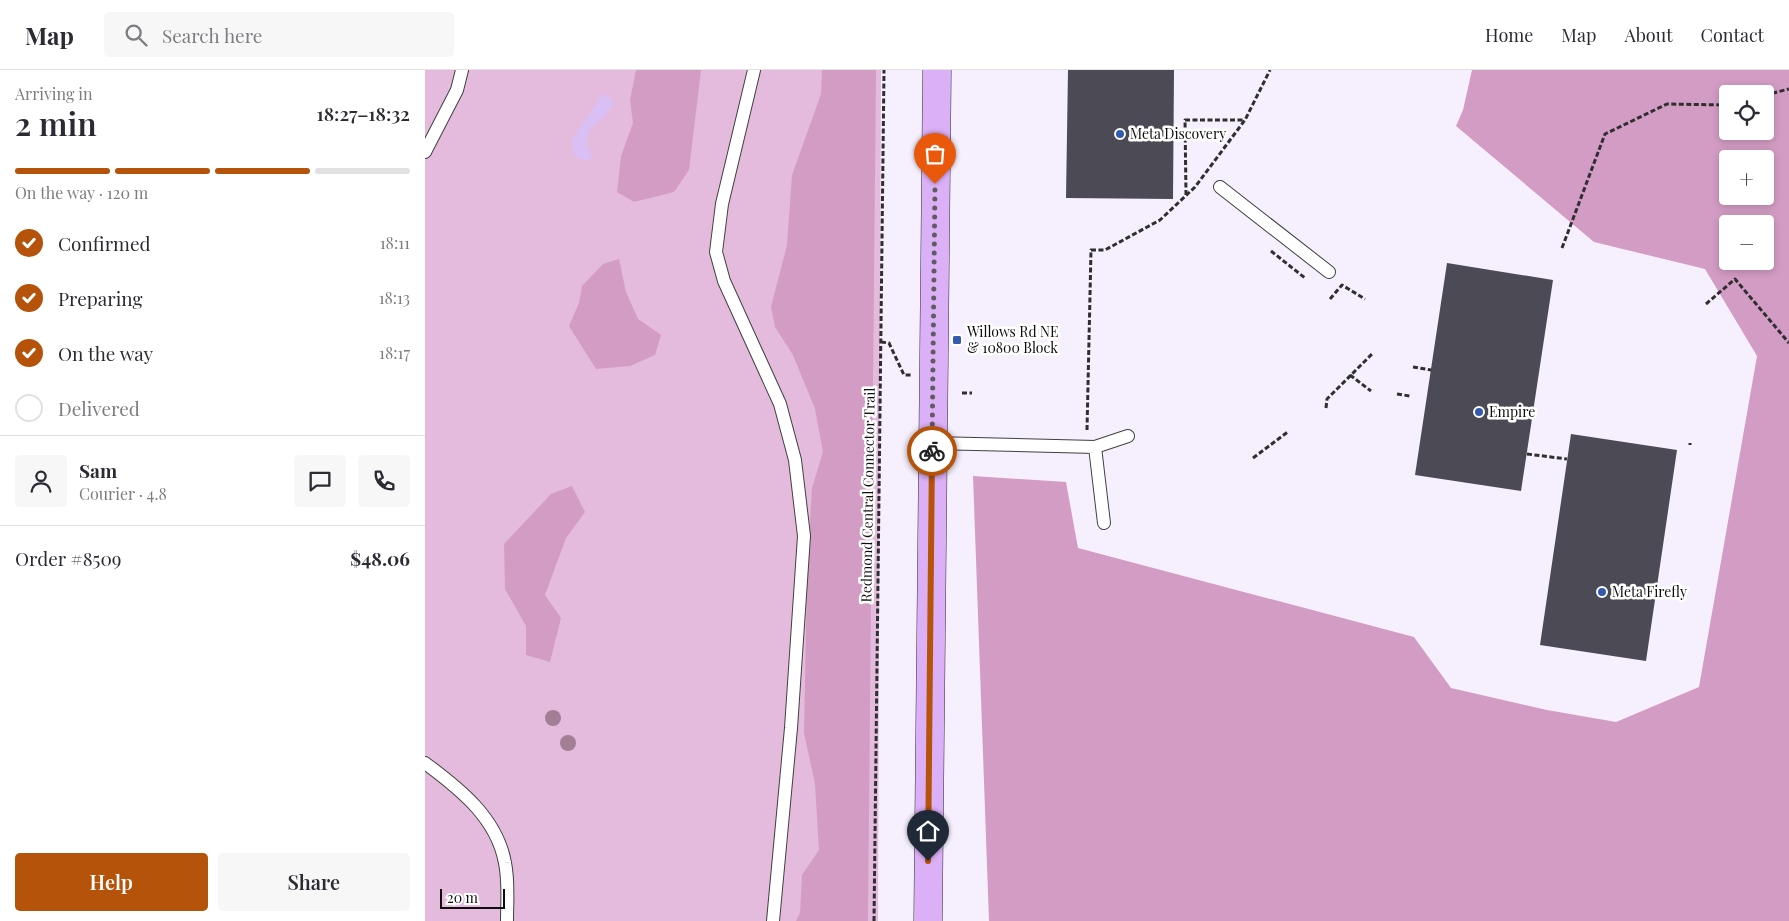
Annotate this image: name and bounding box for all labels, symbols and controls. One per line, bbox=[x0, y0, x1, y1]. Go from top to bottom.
search box bbox=[104, 12, 454, 57]
text: Map bbox=[25, 19, 74, 51]
icon: search bbox=[122, 21, 150, 49]
text: Search here bbox=[162, 22, 262, 48]
text: Home bbox=[1485, 23, 1533, 47]
text: Map bbox=[1561, 23, 1596, 47]
text: About bbox=[1624, 23, 1673, 47]
text: Contact bbox=[1701, 23, 1764, 47]
text: Arriving in bbox=[15, 83, 93, 104]
map controls bbox=[1719, 85, 1774, 270]
button: locate bbox=[1719, 85, 1774, 140]
text: 18:27–18:32 bbox=[316, 100, 410, 126]
text: 2 min bbox=[15, 101, 97, 144]
place label: Meta Discovery bbox=[1130, 124, 1226, 143]
marker: Meta Discovery bbox=[1114, 128, 1126, 140]
pin bbox=[914, 133, 956, 184]
icon: bag bbox=[921, 140, 949, 168]
button: + bbox=[1719, 150, 1774, 205]
text: On the way · 120 m bbox=[15, 182, 148, 203]
button: − bbox=[1719, 215, 1774, 270]
icon: check bbox=[15, 229, 43, 257]
text: Confirmed bbox=[58, 230, 151, 256]
text: 18:11 bbox=[380, 232, 410, 253]
icon: check bbox=[15, 284, 43, 312]
text: Preparing bbox=[58, 285, 143, 311]
text: 18:13 bbox=[379, 287, 410, 308]
place label: Willows Rd NE & 10800 Block bbox=[966, 322, 1058, 357]
marker: Willows Rd NE & 10800 Block bbox=[951, 334, 963, 346]
icon: check bbox=[15, 339, 43, 367]
text: On the way bbox=[58, 340, 153, 366]
text: 18:17 bbox=[379, 342, 410, 363]
street label: Redmond Central Connector Trail bbox=[856, 387, 879, 603]
text: Delivered bbox=[58, 395, 140, 421]
place label: Empire bbox=[1489, 402, 1535, 421]
marker: Empire bbox=[1473, 406, 1485, 418]
courier bbox=[907, 426, 957, 476]
icon: bike bbox=[918, 437, 946, 465]
button: person bbox=[15, 455, 67, 507]
button: chat bbox=[294, 455, 346, 507]
button: phone bbox=[358, 455, 410, 507]
text: Sam bbox=[79, 457, 117, 483]
text: Courier · 4.8 bbox=[79, 483, 167, 504]
text: Order #8509 bbox=[15, 545, 122, 571]
text: $48.06 bbox=[350, 545, 410, 571]
place label: Meta Firefly bbox=[1612, 582, 1687, 601]
marker: Meta Firefly bbox=[1596, 586, 1608, 598]
pin bbox=[907, 810, 949, 861]
icon: home bbox=[914, 817, 942, 845]
button: Help bbox=[15, 853, 208, 911]
button: Share bbox=[218, 853, 410, 911]
scale bar bbox=[440, 886, 505, 909]
text: 20 m bbox=[447, 888, 478, 907]

